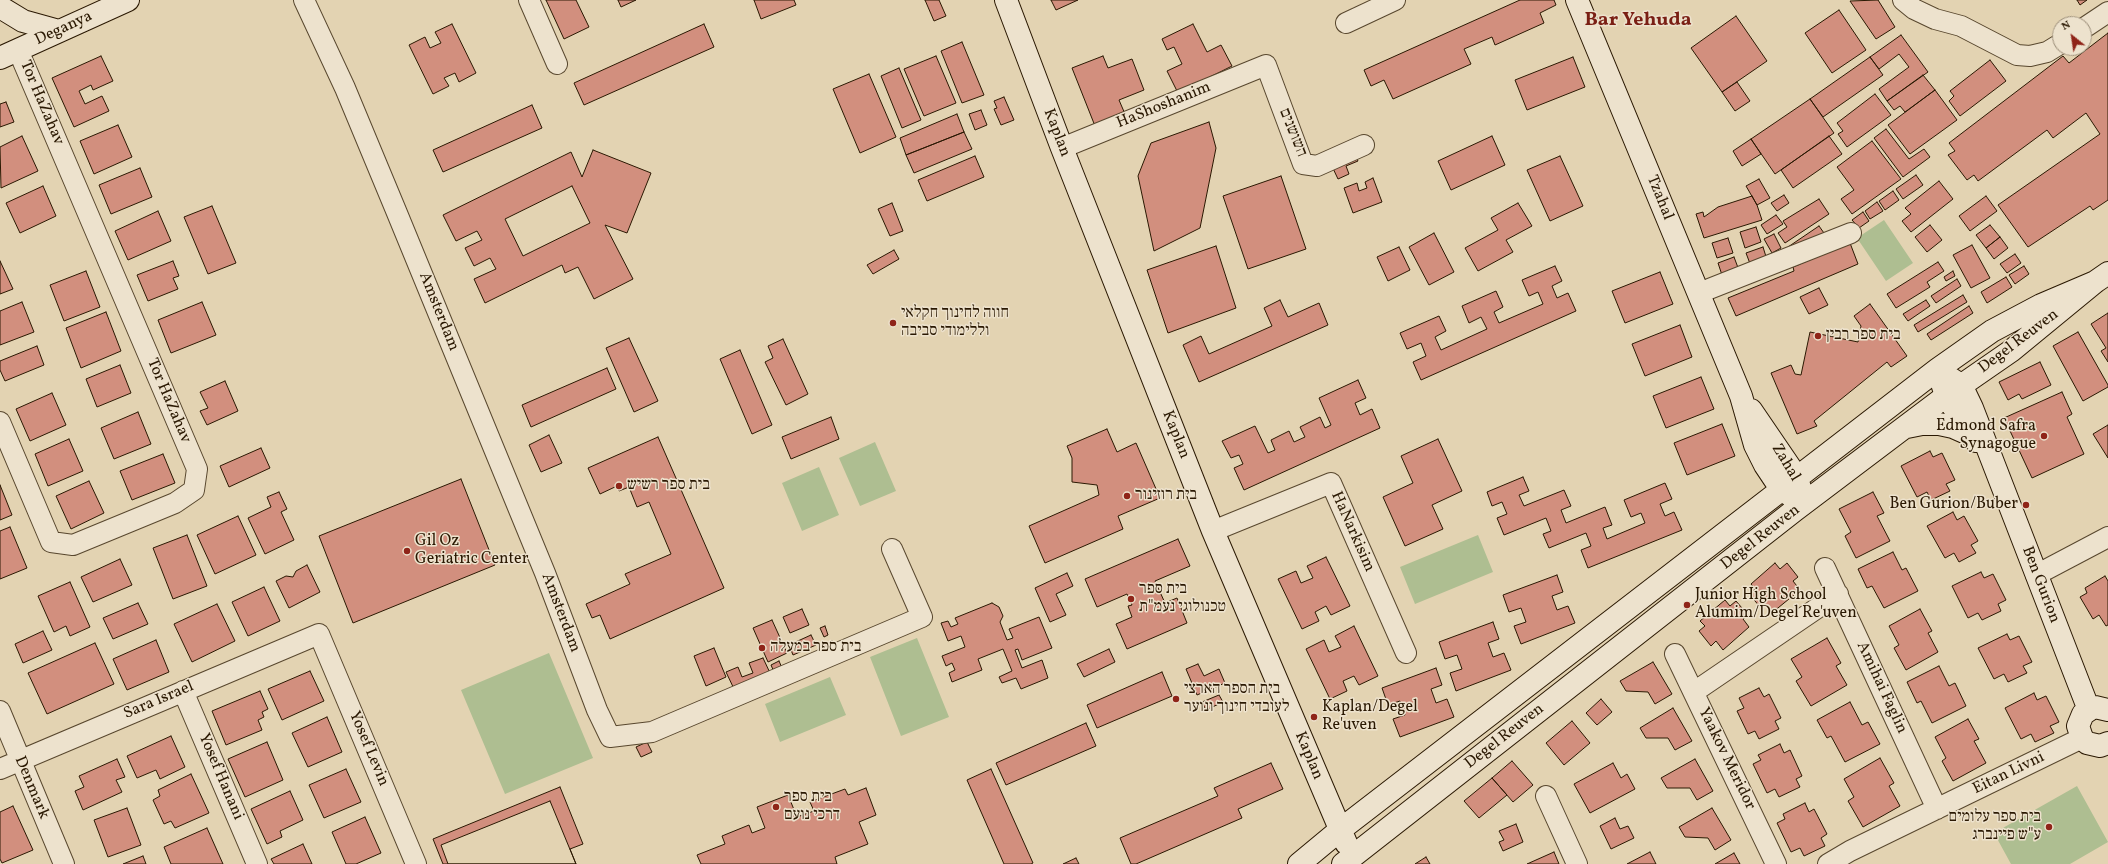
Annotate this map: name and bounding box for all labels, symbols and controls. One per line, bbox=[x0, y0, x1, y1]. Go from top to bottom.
street label: Deganya bbox=[32, 7, 96, 51]
district label: Bar Yehuda bbox=[1584, 9, 1692, 33]
north arrow bbox=[2052, 16, 2092, 56]
text: N bbox=[2059, 18, 2073, 35]
street label: Tor HaZahav bbox=[15, 58, 67, 148]
street label: HaShoshanim bbox=[1114, 78, 1214, 134]
street label: Kaplan bbox=[1038, 106, 1074, 160]
street label: השושנים bbox=[1274, 106, 1310, 160]
street label: Tzahal bbox=[1641, 173, 1677, 223]
street label: Amsterdam bbox=[414, 270, 462, 354]
place label: חווה לחינוך חקלאי וללימודי סביבה bbox=[901, 304, 1009, 342]
street label: Degel Reuven bbox=[1975, 306, 2063, 378]
marker: חווה לחינוך חקלאי וללימודי סביבה bbox=[888, 318, 898, 328]
place label: בית ספר רבין bbox=[1826, 326, 1901, 346]
marker: בית ספר רבין bbox=[1813, 331, 1823, 341]
street label: Tor HaZahav bbox=[142, 356, 194, 446]
street label: Kaplan bbox=[1157, 408, 1193, 462]
place label: Edmond Safra Synagogue bbox=[1936, 417, 2036, 455]
marker: Edmond Safra Synagogue bbox=[2039, 431, 2049, 441]
street label: Zahal bbox=[1766, 441, 1804, 485]
place label: בית ספר רשיש bbox=[627, 476, 710, 496]
marker: בית ספר רשיש bbox=[614, 481, 624, 491]
place label: בית רוזינור bbox=[1135, 486, 1197, 506]
street label: HaNarkisim bbox=[1326, 489, 1378, 575]
marker: בית רוזינור bbox=[1122, 491, 1132, 501]
place label: Ben Gurion/Buber bbox=[1890, 495, 2018, 515]
marker: Ben Gurion/Buber bbox=[2021, 500, 2031, 510]
street label: Degel Reuven bbox=[1718, 501, 1804, 575]
place label: Gil Oz Geriatric Center bbox=[415, 532, 528, 570]
street label: Ben Gurion bbox=[2017, 544, 2063, 626]
marker: Gil Oz Geriatric Center bbox=[402, 546, 412, 556]
street label: Amsterdam bbox=[536, 571, 584, 655]
place label: בית ספר טכנולוגי נעמ"ת bbox=[1139, 580, 1226, 618]
place label: Junior High School Alumim/Degel Re'uven bbox=[1695, 586, 1857, 624]
marker: בית ספר טכנולוגי נעמ"ת bbox=[1126, 594, 1136, 604]
marker: Junior High School Alumim/Degel Re'uven bbox=[1682, 600, 1692, 610]
place label: בית ספר במעלה bbox=[770, 638, 861, 658]
street label: Amihai Faglin bbox=[1851, 639, 1911, 737]
marker: בית ספר במעלה bbox=[757, 643, 767, 653]
street label: Sara Israel bbox=[121, 678, 197, 724]
place label: בית הספר הארצי לעובדי חינוך ונוער bbox=[1184, 680, 1289, 718]
marker: בית הספר הארצי לעובדי חינוך ונוער bbox=[1171, 694, 1181, 704]
place label: Kaplan/Degel Re'uven bbox=[1322, 698, 1418, 736]
street label: Degel Reuven bbox=[1462, 700, 1548, 774]
street label: Yaakov Meridor bbox=[1693, 705, 1759, 813]
street label: Yosef Levin bbox=[344, 709, 392, 789]
marker: Kaplan/Degel Re'uven bbox=[1309, 712, 1319, 722]
street label: Kaplan bbox=[1289, 729, 1327, 783]
street label: Yosef Hanani bbox=[193, 731, 247, 823]
street label: Eitan Livni bbox=[1970, 748, 2048, 800]
street label: Denmark bbox=[9, 754, 53, 822]
place label: בית ספר דרכי נועם bbox=[784, 788, 840, 826]
marker: בית ספר דרכי נועם bbox=[771, 802, 781, 812]
place label: בית ספר עלומים ע"ש פיינברג bbox=[1949, 808, 2041, 846]
marker: בית ספר עלומים ע"ש פיינברג bbox=[2044, 822, 2054, 832]

